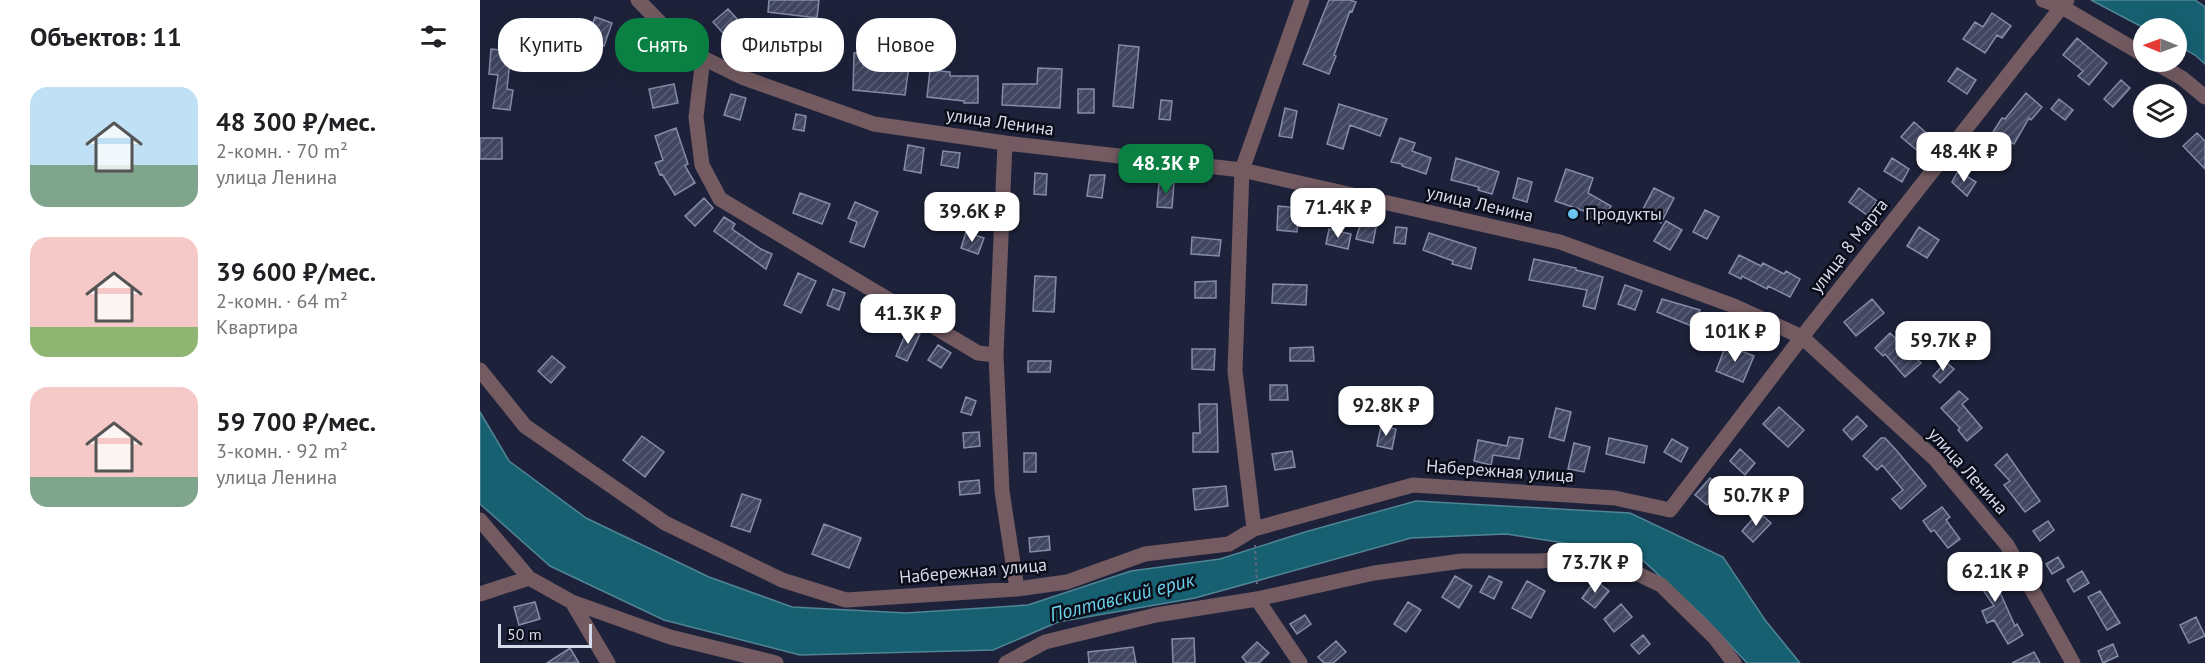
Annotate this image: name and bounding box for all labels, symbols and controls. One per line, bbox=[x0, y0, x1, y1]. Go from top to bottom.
chip: Купить bbox=[498, 18, 603, 72]
chip: Снять bbox=[615, 18, 709, 72]
chip: Фильтры bbox=[721, 18, 844, 72]
chip: Новое bbox=[856, 18, 956, 72]
north arrow bbox=[2133, 18, 2187, 72]
map controls bbox=[2133, 18, 2187, 138]
text: Объектов: 11 bbox=[30, 20, 182, 53]
icon: filters bbox=[417, 20, 450, 53]
button: layers bbox=[2133, 84, 2187, 138]
street label: улица Ленина bbox=[944, 103, 1056, 140]
text: 48 300 ₽/мес. bbox=[216, 105, 376, 138]
icon: home bbox=[78, 111, 150, 183]
pin: 48.4K ₽ bbox=[1909, 132, 2019, 183]
text: 2-комн. · 70 m² bbox=[216, 138, 348, 164]
text: 48.4K ₽ bbox=[1930, 138, 1998, 164]
pin: 48.3K ₽ bbox=[1111, 144, 1221, 195]
text: 48.3K ₽ bbox=[1132, 150, 1200, 176]
text: улица Ленина bbox=[216, 164, 337, 190]
street label: улица Ленина bbox=[1424, 180, 1536, 227]
pin: 71.4K ₽ bbox=[1283, 188, 1393, 239]
pin: 39.6K ₽ bbox=[917, 192, 1027, 243]
text: 71.4K ₽ bbox=[1304, 194, 1372, 220]
street label: улица 8 Марта bbox=[1804, 194, 1893, 298]
text: 39.6K ₽ bbox=[938, 198, 1006, 224]
place label: Продукты bbox=[1585, 202, 1662, 225]
marker: Продукты bbox=[1566, 207, 1580, 221]
text: 39 600 ₽/мес. bbox=[216, 255, 376, 288]
icon: home bbox=[78, 261, 150, 333]
text: 2-комн. · 64 m² bbox=[216, 288, 348, 314]
pin: 41.3K ₽ bbox=[853, 294, 963, 345]
text: 41.3K ₽ bbox=[874, 300, 942, 326]
pin: 101K ₽ bbox=[1686, 312, 1784, 363]
text: Квартира bbox=[216, 314, 298, 340]
text: 101K ₽ bbox=[1704, 318, 1766, 344]
pin: 59.7K ₽ bbox=[1888, 321, 1998, 372]
text: 59.7K ₽ bbox=[1909, 327, 1977, 353]
pin: 92.8K ₽ bbox=[1331, 386, 1441, 437]
text: 92.8K ₽ bbox=[1352, 392, 1420, 418]
text: 59 700 ₽/мес. bbox=[216, 405, 376, 438]
icon: home bbox=[78, 411, 150, 483]
street label: улица Ленина bbox=[1923, 422, 2013, 519]
text: 3-комн. · 92 m² bbox=[216, 438, 348, 464]
street label: Набережная улица bbox=[1425, 454, 1575, 487]
text: улица Ленина bbox=[216, 464, 337, 490]
pin: 50.7K ₽ bbox=[1701, 476, 1811, 527]
text: 50.7K ₽ bbox=[1722, 482, 1790, 508]
pin: 73.7K ₽ bbox=[1540, 543, 1650, 594]
text: 73.7K ₽ bbox=[1561, 549, 1629, 575]
pin: 62.1K ₽ bbox=[1940, 552, 2050, 603]
street label: Набережная улица bbox=[898, 553, 1048, 588]
text: 62.1K ₽ bbox=[1961, 558, 2029, 584]
water label: Полтавский ерик bbox=[1047, 566, 1198, 628]
scale bar bbox=[498, 621, 592, 648]
text: 50 m bbox=[507, 624, 542, 644]

